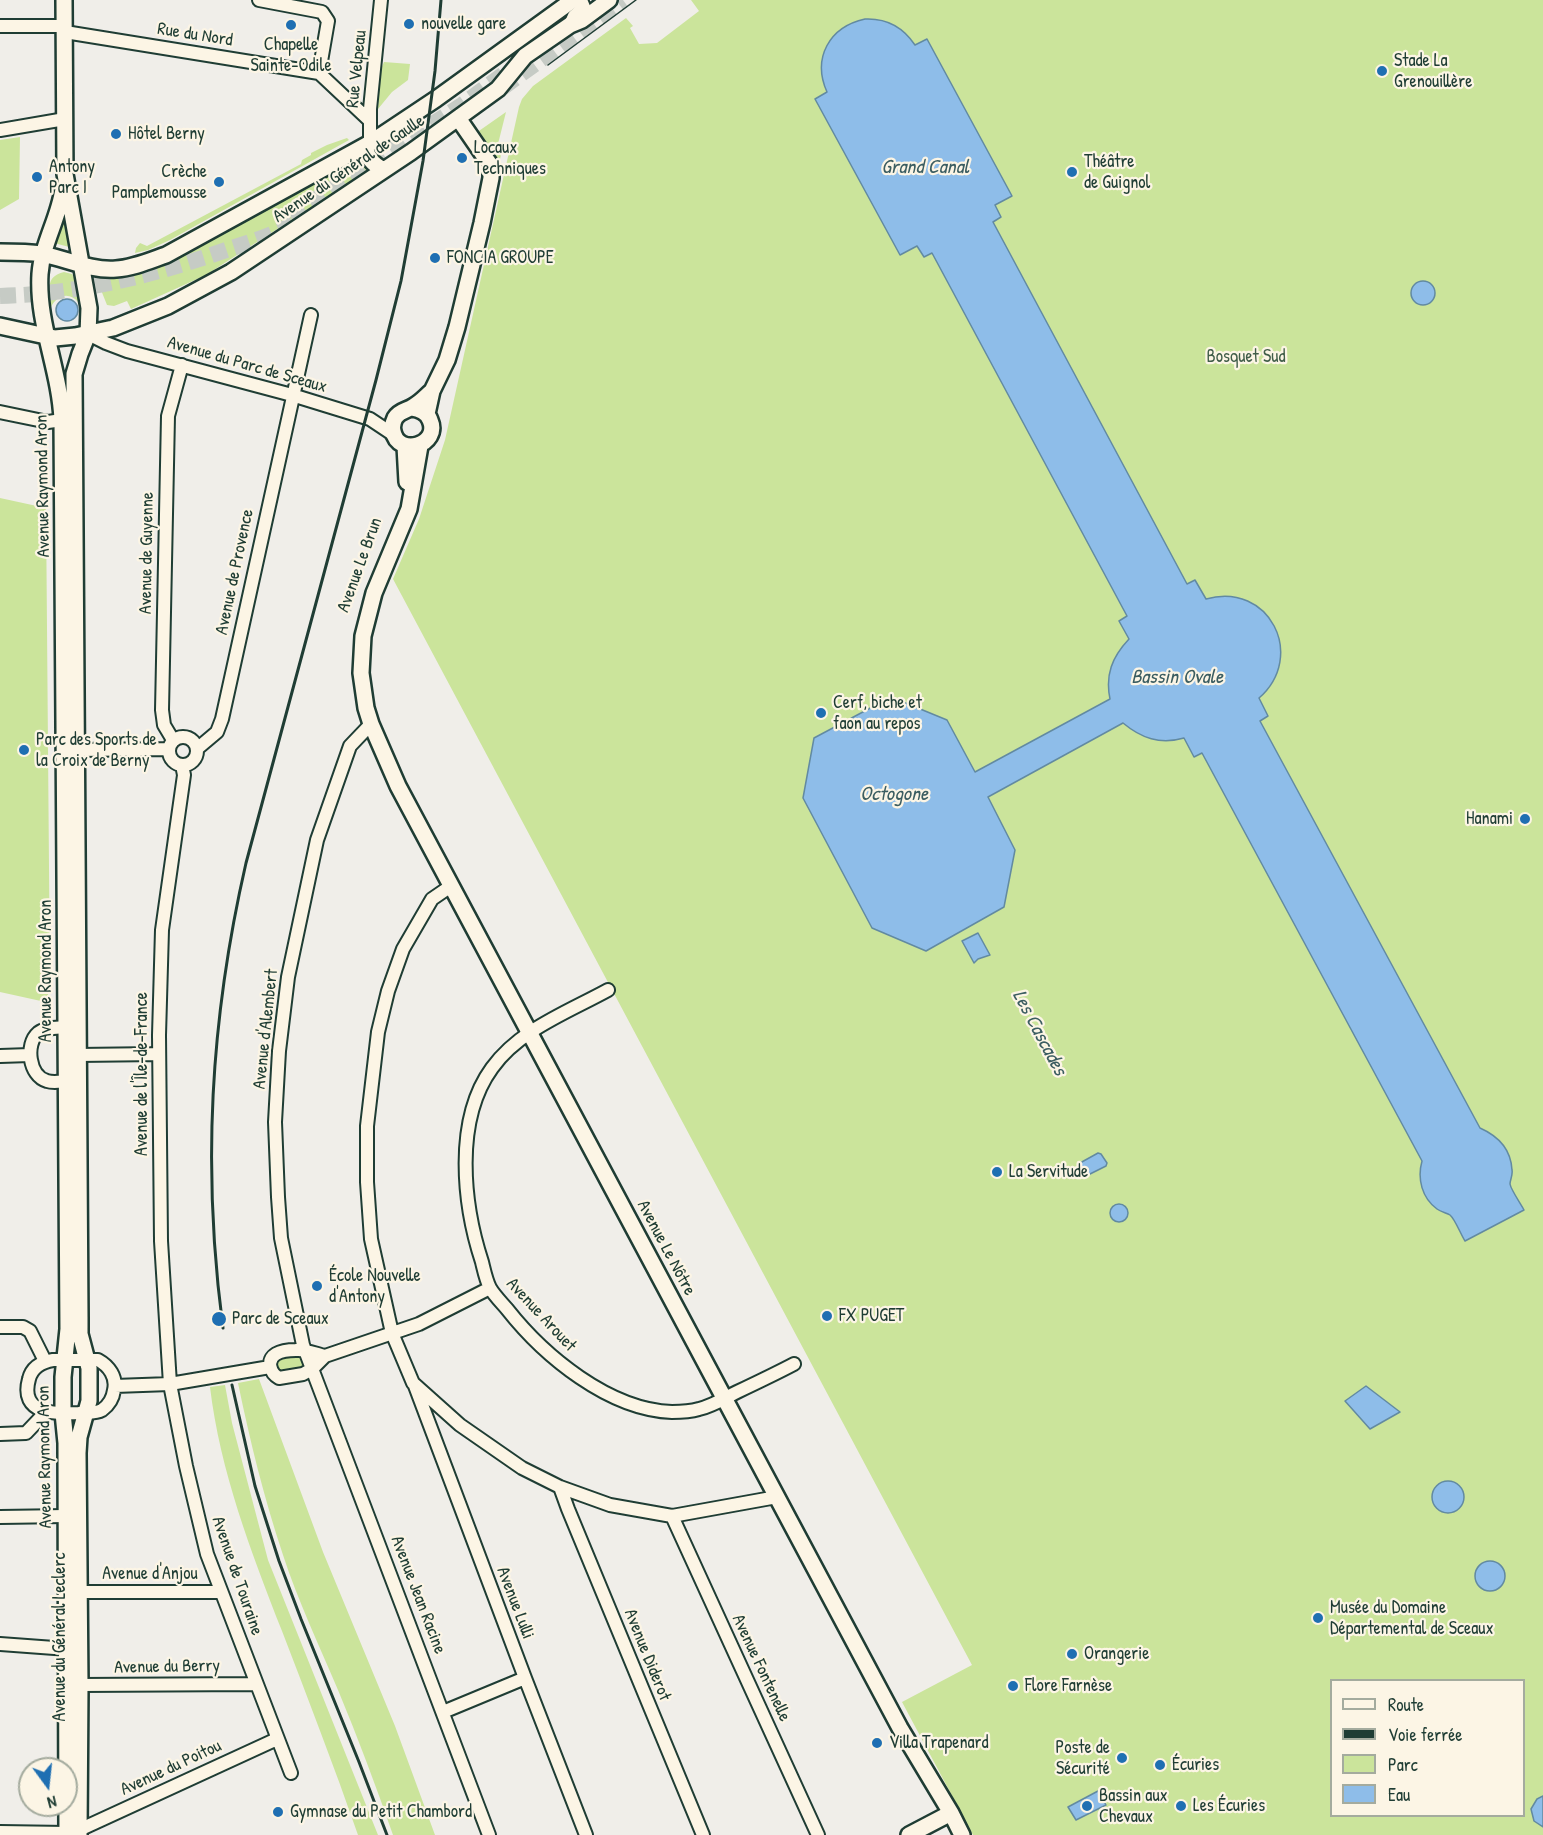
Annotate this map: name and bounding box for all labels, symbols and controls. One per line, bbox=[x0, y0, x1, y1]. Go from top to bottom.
place label: nouvelle gare bbox=[421, 13, 506, 35]
marker: nouvelle gare bbox=[402, 17, 416, 31]
street label: Rue du Nord bbox=[156, 18, 234, 52]
marker: Chapelle Sainte-Odile bbox=[284, 18, 298, 32]
street label: Rue Velpeau bbox=[342, 29, 372, 109]
place label: Chapelle Sainte-Odile bbox=[250, 34, 332, 76]
place label: Stade La Grenouillère bbox=[1394, 50, 1472, 92]
marker: Stade La Grenouillère bbox=[1375, 64, 1389, 78]
street label: Avenue du Général de Gaulle bbox=[269, 110, 429, 228]
place label: Hôtel Berny bbox=[128, 123, 205, 145]
marker: Hôtel Berny bbox=[109, 127, 123, 141]
place label: Locaux Techniques bbox=[474, 137, 546, 180]
marker: Locaux Techniques bbox=[455, 151, 469, 165]
place label: Théâtre de Guignol bbox=[1084, 151, 1150, 194]
place label: Antony Parc I bbox=[49, 156, 95, 198]
water label: Grand Canal bbox=[881, 156, 969, 180]
place label: Crèche Pamplemousse bbox=[112, 161, 207, 204]
marker: Théâtre de Guignol bbox=[1065, 165, 1079, 179]
marker: Antony Parc I bbox=[30, 170, 44, 184]
marker: Crèche Pamplemousse bbox=[212, 175, 226, 189]
place label: FONCIA GROUPE bbox=[447, 247, 554, 269]
marker: FONCIA GROUPE bbox=[428, 251, 442, 265]
street label: Avenue du Parc de Sceaux bbox=[165, 332, 329, 398]
park label: Bosquet Sud bbox=[1207, 346, 1285, 368]
street label: Avenue Raymond Aron bbox=[31, 415, 55, 557]
street label: Avenue de Guyenne bbox=[135, 492, 159, 614]
street label: Avenue de Provence bbox=[211, 507, 259, 637]
street label: Avenue Le Brun bbox=[333, 515, 387, 615]
water label: Bassin Ovale bbox=[1131, 666, 1223, 690]
place label: Cerf, biche et faon au repos bbox=[833, 692, 922, 734]
marker: Cerf, biche et faon au repos bbox=[814, 706, 828, 720]
place label: Parc des Sports de la Croix de Berny bbox=[36, 729, 157, 771]
marker: Parc des Sports de la Croix de Berny bbox=[17, 743, 31, 757]
water label: Octogone bbox=[860, 783, 928, 807]
place label: Hanami bbox=[1466, 808, 1513, 830]
marker: Hanami bbox=[1518, 812, 1532, 826]
street label: Avenue Raymond Aron bbox=[35, 900, 57, 1042]
street label: Avenue d'Alembert bbox=[249, 968, 283, 1090]
water label: Les Cascades bbox=[1007, 986, 1071, 1080]
street label: Avenue de l'Île-de-France bbox=[131, 992, 153, 1156]
place label: La Servitude bbox=[1009, 1161, 1088, 1183]
marker: La Servitude bbox=[990, 1165, 1004, 1179]
street label: Avenue Le Nôtre bbox=[632, 1197, 700, 1299]
place label: École Nouvelle d'Antony bbox=[329, 1265, 421, 1308]
street label: Avenue Arouet bbox=[501, 1274, 581, 1356]
marker: École Nouvelle d'Antony bbox=[310, 1279, 324, 1293]
place label: FX PUGET bbox=[839, 1305, 904, 1327]
place label: Parc de Sceaux bbox=[232, 1308, 329, 1330]
marker: FX PUGET bbox=[820, 1309, 834, 1323]
marker: Parc de Sceaux bbox=[210, 1310, 228, 1328]
street label: Avenue Raymond Aron bbox=[33, 1386, 57, 1528]
street label: Avenue de Touraine bbox=[207, 1514, 267, 1638]
street label: Avenue Jean Racine bbox=[386, 1533, 450, 1657]
street label: Avenue du Général Leclerc bbox=[49, 1553, 71, 1721]
street label: Avenue d'Anjou bbox=[102, 1563, 198, 1585]
street label: Avenue Lulli bbox=[491, 1564, 539, 1642]
place label: Musée du Domaine Départemental de Sceaux bbox=[1330, 1597, 1494, 1640]
street label: Avenue Diderot bbox=[619, 1606, 675, 1704]
street label: Avenue Fontenelle bbox=[727, 1611, 795, 1725]
marker: Musée du Domaine Départemental de Sceaux bbox=[1311, 1611, 1325, 1625]
place label: Orangerie bbox=[1084, 1643, 1149, 1665]
marker: Orangerie bbox=[1065, 1647, 1079, 1661]
street label: Avenue du Berry bbox=[114, 1655, 220, 1679]
place label: Flore Farnèse bbox=[1025, 1675, 1112, 1697]
marker: Flore Farnèse bbox=[1006, 1679, 1020, 1693]
legend bbox=[1330, 1679, 1525, 1817]
text: Route bbox=[1388, 1692, 1424, 1717]
text: Voie ferrée bbox=[1388, 1722, 1463, 1747]
place label: Villa Trapenard bbox=[889, 1732, 989, 1754]
street label: Avenue du Poitou bbox=[117, 1735, 225, 1801]
marker: Villa Trapenard bbox=[870, 1736, 884, 1750]
place label: Poste de Sécurité bbox=[1055, 1737, 1110, 1780]
marker: Poste de Sécurité bbox=[1115, 1751, 1129, 1765]
text: Parc bbox=[1388, 1752, 1418, 1777]
place label: Écuries bbox=[1172, 1754, 1219, 1776]
north arrow bbox=[18, 1757, 78, 1817]
marker: Écuries bbox=[1153, 1758, 1167, 1772]
text: Eau bbox=[1388, 1782, 1410, 1807]
place label: Bassin aux Chevaux bbox=[1099, 1785, 1168, 1828]
text: N bbox=[45, 1791, 59, 1814]
place label: Les Écuries bbox=[1193, 1795, 1265, 1817]
marker: Bassin aux Chevaux bbox=[1080, 1799, 1094, 1813]
marker: Les Écuries bbox=[1174, 1799, 1188, 1813]
place label: Gymnase du Petit Chambord bbox=[290, 1801, 472, 1823]
marker: Gymnase du Petit Chambord bbox=[271, 1805, 285, 1819]

